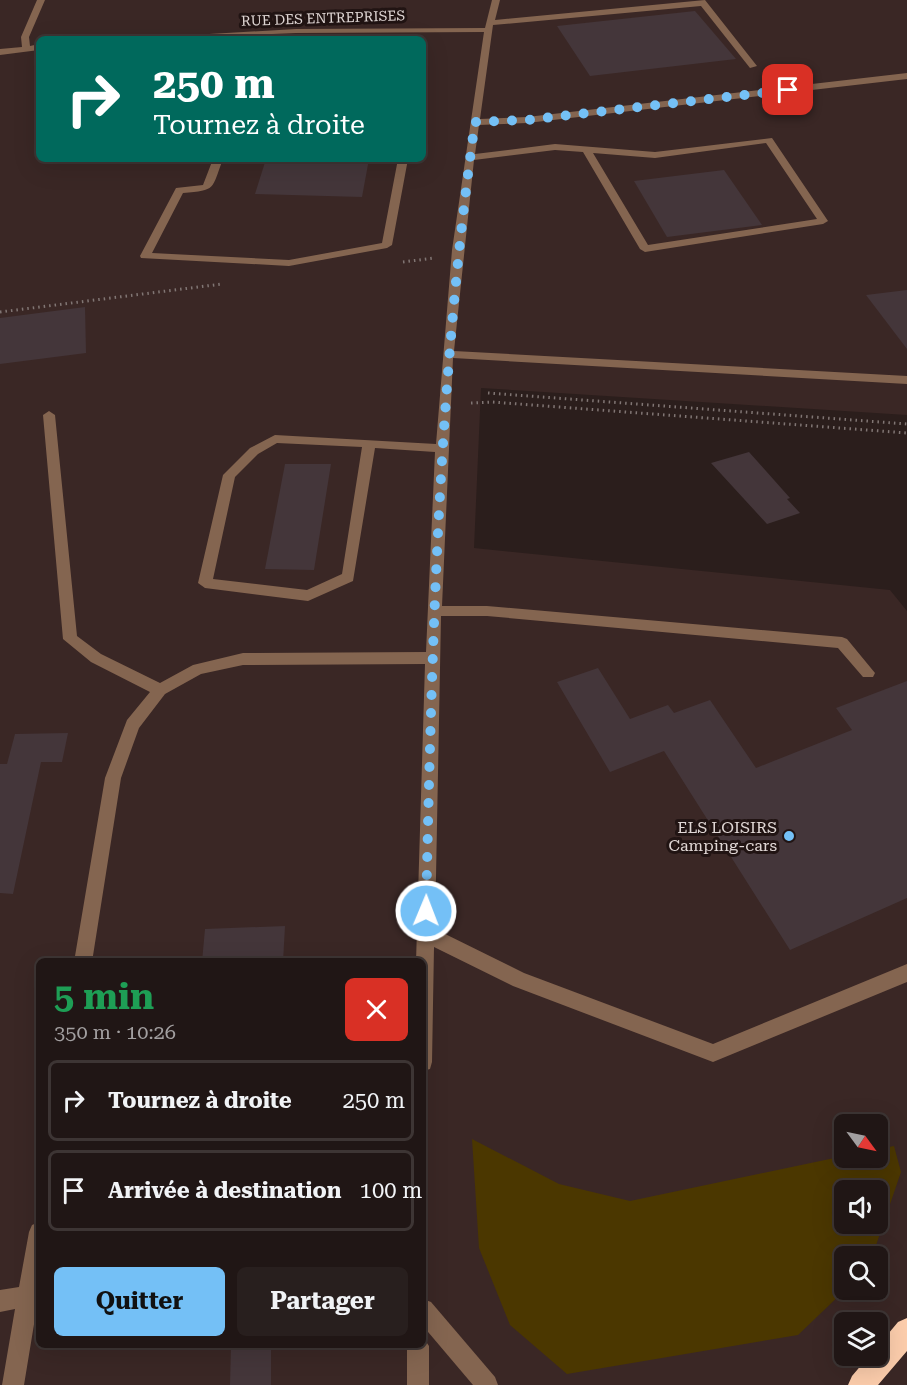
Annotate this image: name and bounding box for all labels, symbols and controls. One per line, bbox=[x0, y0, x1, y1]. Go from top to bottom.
street label: RUE DES ENTREPRISES bbox=[241, 7, 406, 29]
text: 250 m bbox=[153, 59, 275, 108]
icon: right bbox=[54, 60, 132, 138]
pin bbox=[762, 64, 813, 115]
icon: arrive bbox=[771, 73, 804, 106]
text: Tournez à droite bbox=[153, 109, 365, 141]
place label: ELS LOISIRS Camping-cars bbox=[668, 818, 777, 855]
marker: ELS LOISIRS Camping-cars bbox=[782, 829, 796, 843]
position arrow bbox=[394, 879, 458, 943]
text: 5 min bbox=[54, 976, 154, 1018]
button: close bbox=[345, 978, 408, 1041]
text: 350 m · 10:26 bbox=[54, 1020, 176, 1044]
icon: right bbox=[57, 1084, 90, 1117]
text: Tournez à droite bbox=[108, 1088, 292, 1113]
text: 250 m bbox=[342, 1088, 405, 1113]
north arrow bbox=[834, 1114, 888, 1168]
map controls bbox=[834, 1114, 888, 1366]
icon: arrive bbox=[57, 1174, 90, 1207]
text: Arrivée à destination bbox=[108, 1178, 342, 1203]
text: 100 m bbox=[360, 1178, 422, 1203]
button: sound bbox=[834, 1180, 888, 1234]
button: search bbox=[834, 1246, 888, 1300]
button: Quitter bbox=[54, 1267, 225, 1336]
button: Partager bbox=[237, 1267, 408, 1336]
button: layers bbox=[834, 1312, 888, 1366]

